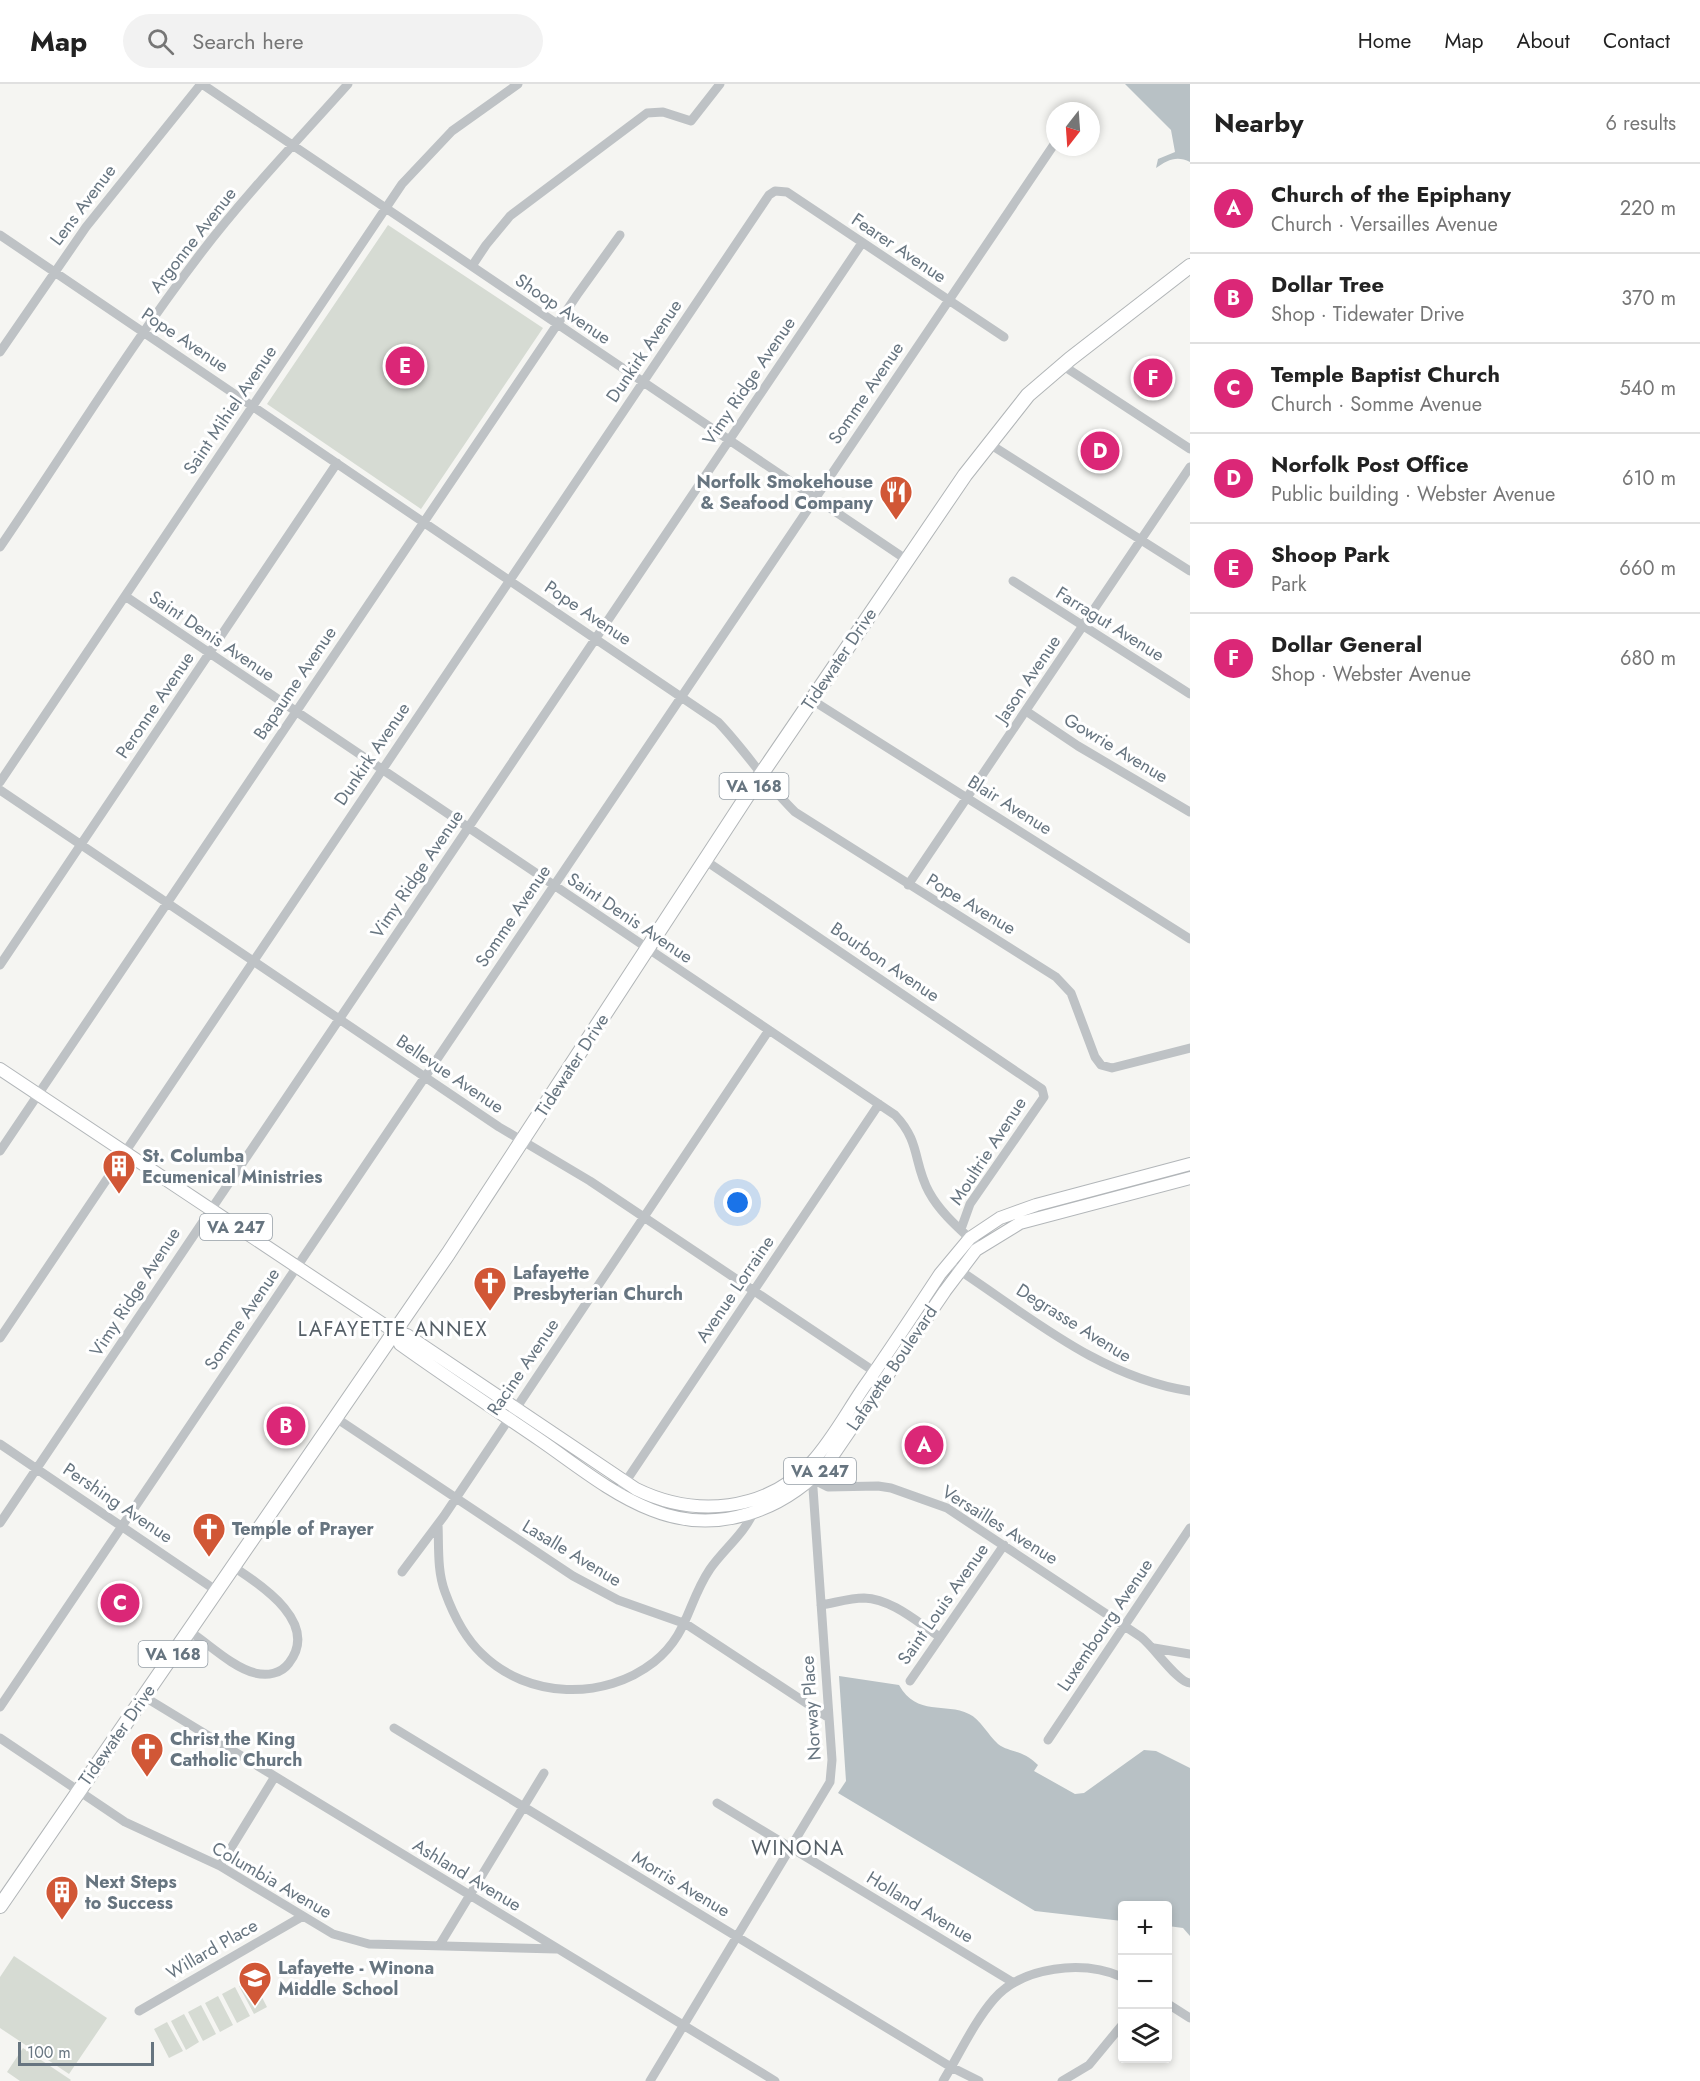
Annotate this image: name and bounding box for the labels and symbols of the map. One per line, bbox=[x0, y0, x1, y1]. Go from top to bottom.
north arrow bbox=[1046, 102, 1100, 156]
street label: Lens Avenue bbox=[44, 159, 122, 251]
street label: Argonne Avenue bbox=[144, 182, 242, 298]
street label: Fearer Avenue bbox=[846, 207, 952, 289]
street label: Shoop Avenue bbox=[510, 267, 616, 351]
street label: Dunkirk Avenue bbox=[600, 294, 688, 408]
street label: Pope Avenue bbox=[136, 301, 234, 379]
street label: Vimy Ridge Avenue bbox=[696, 312, 802, 450]
street label: Somme Avenue bbox=[822, 337, 910, 449]
street label: Saint Mihiel Avenue bbox=[177, 340, 283, 480]
pin: E bbox=[386, 344, 424, 388]
pin: F bbox=[1134, 356, 1172, 400]
pin: D bbox=[1080, 428, 1120, 473]
place label: Norfolk Smokehouse & Seafood Company bbox=[696, 469, 874, 516]
restaurant icon: Norfolk Smokehouse & Seafood Company bbox=[878, 474, 914, 521]
street label: Pope Avenue bbox=[539, 574, 637, 652]
street label: Farragut Avenue bbox=[1051, 580, 1169, 668]
street label: Saint Denis Avenue bbox=[144, 584, 280, 688]
street label: Tidewater Drive bbox=[795, 603, 883, 715]
street label: Bapaume Avenue bbox=[247, 621, 343, 745]
street label: Jason Avenue bbox=[988, 630, 1067, 730]
street label: Peronne Avenue bbox=[110, 646, 200, 764]
street label: Dunkirk Avenue bbox=[328, 697, 416, 811]
street label: Gowrie Avenue bbox=[1059, 707, 1173, 789]
street label: Blair Avenue bbox=[963, 769, 1057, 841]
road number: VA 168 bbox=[720, 773, 789, 799]
street label: Vimy Ridge Avenue bbox=[364, 805, 470, 943]
street label: Somme Avenue bbox=[469, 860, 557, 972]
street label: Saint Denis Avenue bbox=[562, 866, 698, 970]
street label: Pope Avenue bbox=[921, 867, 1021, 941]
street label: Bourbon Avenue bbox=[825, 916, 945, 1008]
street label: Tidewater Drive bbox=[529, 1008, 615, 1122]
street label: Bellevue Avenue bbox=[391, 1028, 509, 1120]
street label: Moultrie Avenue bbox=[943, 1092, 1033, 1210]
place label: St. Columba Ecumenical Ministries bbox=[142, 1143, 323, 1190]
building icon: St. Columba Ecumenical Ministries bbox=[101, 1148, 137, 1195]
your location bbox=[723, 1188, 752, 1217]
road number: VA 247 bbox=[200, 1214, 272, 1240]
street label: Vimy Ridge Avenue bbox=[83, 1222, 187, 1362]
street label: Avenue Lorraine bbox=[690, 1230, 780, 1348]
place label: Lafayette Presbyterian Church bbox=[513, 1260, 683, 1307]
street label: Somme Avenue bbox=[198, 1263, 286, 1375]
church icon: Lafayette Presbyterian Church bbox=[472, 1265, 508, 1312]
street label: Degrasse Avenue bbox=[1011, 1277, 1137, 1369]
street label: Lafayette Boulevard bbox=[840, 1300, 944, 1436]
street label: Racine Avenue bbox=[481, 1313, 565, 1421]
district label: LAFAYETTE ANNEX bbox=[298, 1315, 488, 1344]
pin: B bbox=[266, 1404, 306, 1448]
pin: A bbox=[904, 1422, 944, 1468]
street label: Pershing Avenue bbox=[58, 1457, 178, 1549]
road number: VA 247 bbox=[784, 1458, 856, 1484]
street label: Versailles Avenue bbox=[937, 1479, 1063, 1571]
church icon: Temple of Prayer bbox=[191, 1511, 227, 1558]
street label: Lasalle Avenue bbox=[517, 1513, 627, 1593]
place label: Temple of Prayer bbox=[232, 1516, 375, 1542]
street label: Saint Louis Avenue bbox=[891, 1538, 995, 1670]
street label: Luxembourg Avenue bbox=[1051, 1553, 1159, 1697]
pin: C bbox=[100, 1580, 140, 1625]
road number: VA 168 bbox=[138, 1641, 207, 1667]
street label: Norway Place bbox=[794, 1655, 828, 1761]
street label: Tidewater Drive bbox=[72, 1679, 162, 1791]
place label: Christ the King Catholic Church bbox=[170, 1726, 303, 1773]
church icon: Christ the King Catholic Church bbox=[129, 1731, 165, 1778]
street label: Ashland Avenue bbox=[408, 1832, 526, 1918]
district label: WINONA bbox=[751, 1834, 845, 1863]
street label: Columbia Avenue bbox=[207, 1835, 337, 1925]
street label: Morris Avenue bbox=[627, 1844, 735, 1924]
street label: Holland Avenue bbox=[862, 1865, 978, 1949]
place label: Next Steps to Success bbox=[85, 1869, 177, 1916]
building icon: Next Steps to Success bbox=[44, 1874, 80, 1921]
street label: Willard Place bbox=[161, 1912, 263, 1986]
place label: Lafayette - Winona Middle School bbox=[278, 1955, 434, 2002]
school or university icon: Lafayette - Winona Middle School bbox=[237, 1960, 273, 2007]
scale bar bbox=[18, 2039, 154, 2066]

